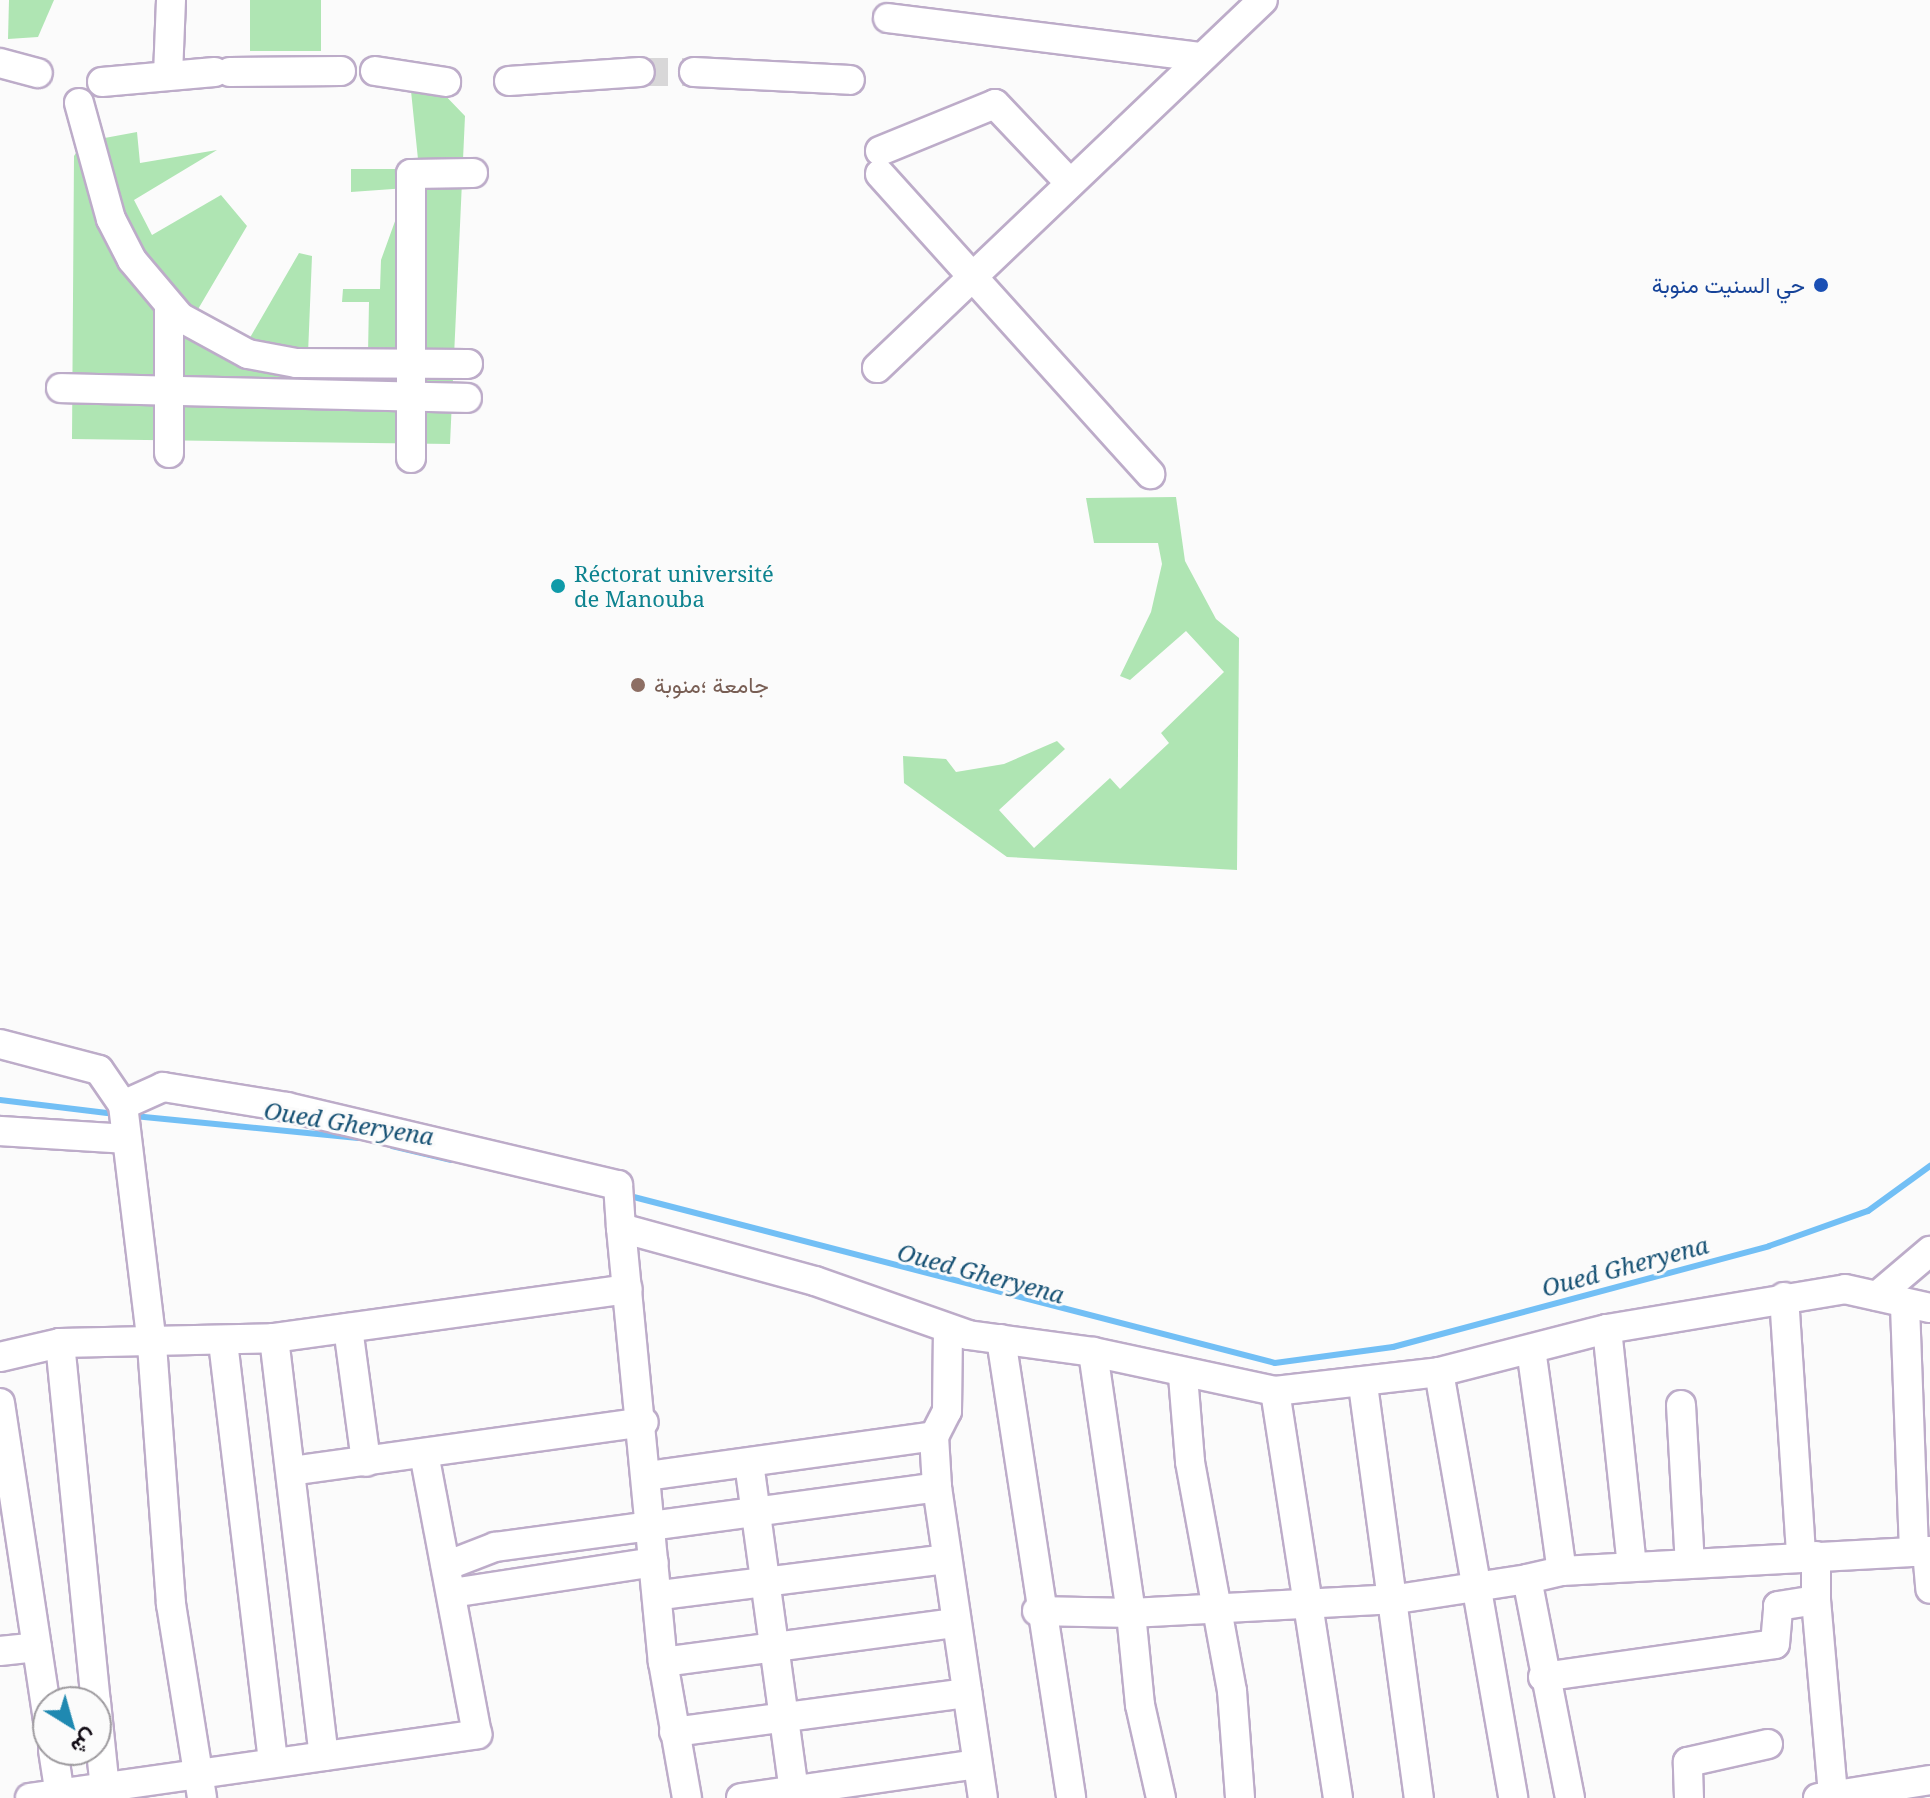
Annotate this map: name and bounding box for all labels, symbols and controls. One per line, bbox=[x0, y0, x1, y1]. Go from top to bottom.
place label: حي السنيت منوبة bbox=[1652, 272, 1805, 298]
marker: حي السنيت منوبة bbox=[1812, 276, 1830, 294]
place label: Réctorat université de Manouba bbox=[574, 560, 774, 612]
marker: Réctorat université de Manouba bbox=[549, 577, 567, 595]
place label: جامعة ؛منوبة bbox=[654, 672, 769, 698]
marker: جامعة ؛منوبة bbox=[629, 676, 647, 694]
water label: Oued Gheryena bbox=[262, 1095, 436, 1151]
water label: Oued Gheryena bbox=[1538, 1230, 1712, 1302]
water label: Oued Gheryena bbox=[894, 1237, 1068, 1309]
north arrow bbox=[32, 1686, 112, 1766]
text: ش bbox=[66, 1724, 105, 1764]

